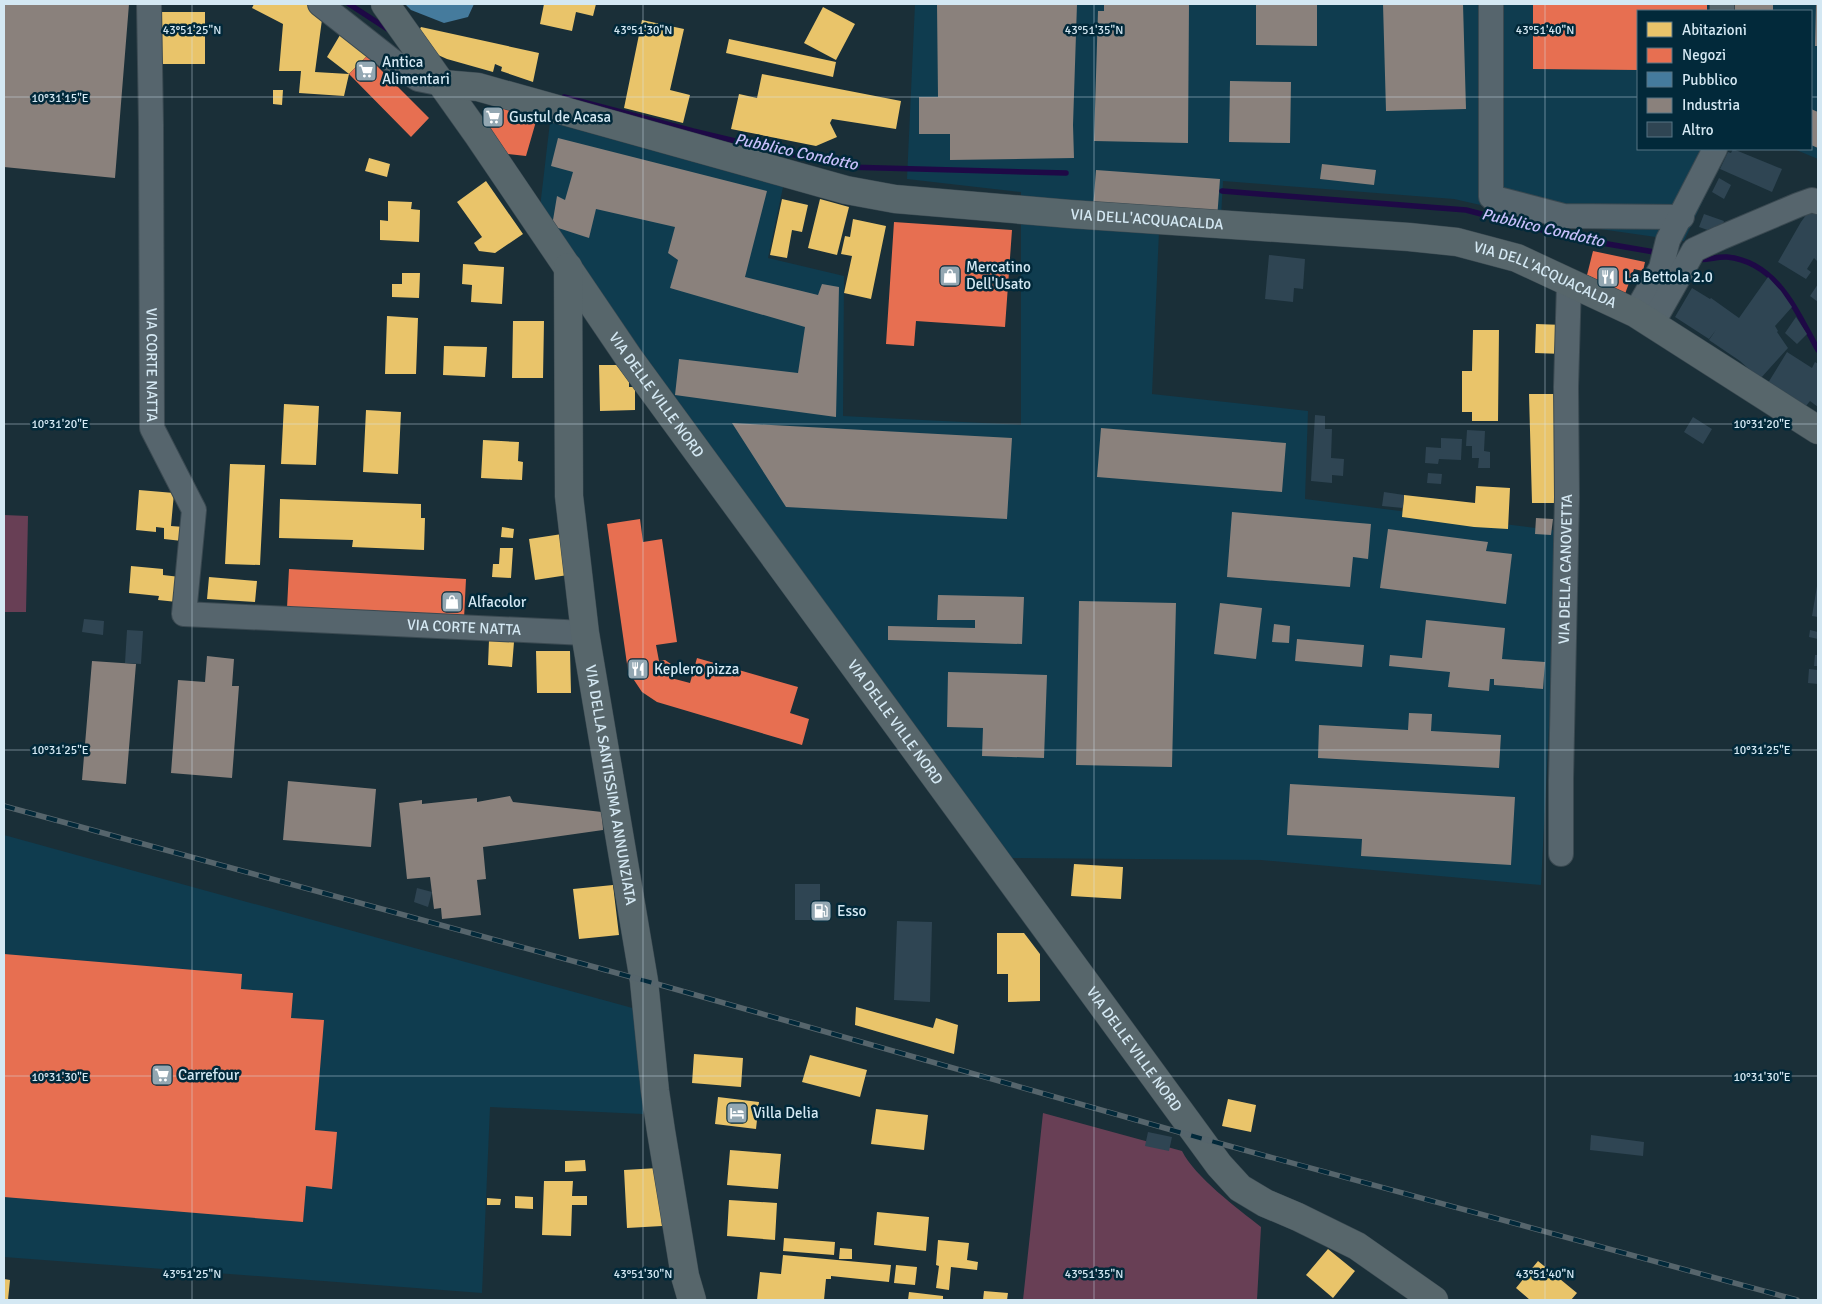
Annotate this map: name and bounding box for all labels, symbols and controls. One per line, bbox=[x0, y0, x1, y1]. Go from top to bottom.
legend bbox=[1637, 10, 1812, 150]
text: Abitazioni bbox=[1682, 21, 1747, 39]
text: 43°51'25"N bbox=[163, 23, 221, 38]
text: 43°51'30"N bbox=[614, 23, 672, 38]
text: 43°51'35"N bbox=[1065, 23, 1123, 38]
text: 43°51'40"N bbox=[1516, 23, 1574, 38]
text: Negozi bbox=[1682, 46, 1726, 64]
place label: Antica Alimentari bbox=[382, 53, 450, 88]
supermarket icon: Antica Alimentari bbox=[354, 59, 378, 83]
text: Pubblico bbox=[1682, 71, 1738, 89]
text: 10°31'15"E bbox=[31, 91, 89, 106]
text: Industria bbox=[1682, 96, 1740, 114]
supermarket icon: Gustul de Acasa bbox=[481, 105, 505, 129]
place label: Gustul de Acasa bbox=[509, 108, 611, 126]
text: Altro bbox=[1682, 121, 1714, 139]
water label: Pubblico Condotto bbox=[733, 129, 860, 175]
water label: Pubblico Condotto bbox=[1480, 204, 1607, 252]
street label: VIA DELL'ACQUACALDA bbox=[1070, 205, 1224, 233]
street label: VIA DELL'ACQUACALDA bbox=[1472, 238, 1619, 312]
place label: Mercatino Dell'Usato bbox=[966, 258, 1031, 293]
shop icon: Mercatino Dell'Usato bbox=[938, 264, 962, 288]
restaurant icon: La Bettola 2.0 bbox=[1596, 265, 1620, 289]
place label: La Bettola 2.0 bbox=[1624, 268, 1713, 286]
street label: VIA CORTE NATTA bbox=[143, 308, 161, 422]
street label: VIA DELLE VILLE NORD bbox=[605, 329, 708, 461]
text: 10°31'20"E bbox=[31, 417, 89, 432]
text: 10°31'20"E bbox=[1733, 417, 1791, 432]
street label: VIA DELLA CANOVETTA bbox=[1555, 494, 1576, 644]
shop icon: Alfacolor bbox=[440, 590, 464, 614]
place label: Alfacolor bbox=[468, 593, 527, 611]
street label: VIA CORTE NATTA bbox=[407, 616, 522, 639]
street label: VIA DELLE VILLE NORD bbox=[844, 656, 947, 788]
restaurant icon: Keplero pizza bbox=[626, 657, 650, 681]
place label: Keplero pizza bbox=[654, 660, 739, 678]
street label: VIA DELLA SANTISSIMA ANNUNZIATA bbox=[582, 663, 640, 906]
text: 10°31'25"E bbox=[31, 743, 89, 758]
text: 10°31'25"E bbox=[1733, 743, 1791, 758]
fuel station icon: Esso bbox=[809, 899, 833, 923]
place label: Esso bbox=[837, 902, 867, 920]
street label: VIA DELLE VILLE NORD bbox=[1083, 983, 1186, 1115]
supermarket icon: Carrefour bbox=[150, 1063, 174, 1087]
place label: Carrefour bbox=[178, 1066, 240, 1084]
text: 10°31'30"E bbox=[31, 1070, 89, 1085]
text: 10°31'30"E bbox=[1733, 1070, 1791, 1085]
hotel icon: Villa Delia bbox=[725, 1101, 749, 1125]
place label: Villa Delia bbox=[753, 1104, 819, 1122]
text: 43°51'25"N bbox=[163, 1267, 221, 1282]
text: 43°51'30"N bbox=[614, 1267, 672, 1282]
text: 43°51'35"N bbox=[1065, 1267, 1123, 1282]
text: 43°51'40"N bbox=[1516, 1267, 1574, 1282]

